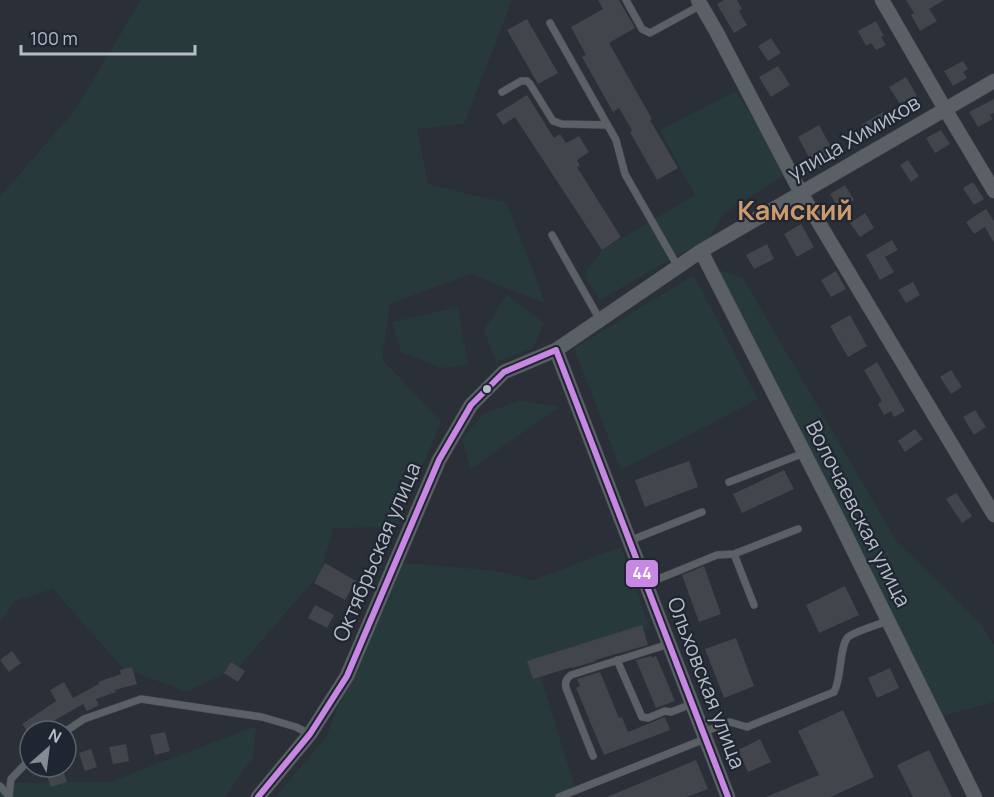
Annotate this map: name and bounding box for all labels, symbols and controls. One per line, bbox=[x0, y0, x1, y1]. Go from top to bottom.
scale bar bbox=[21, 18, 195, 56]
text: 100 m bbox=[30, 26, 78, 50]
street label: улица Химиков bbox=[782, 88, 925, 186]
district label: Камский bbox=[737, 191, 853, 228]
unlabelled marker bbox=[481, 383, 493, 395]
street label: Волочаевская улица bbox=[800, 416, 918, 611]
street label: Октябрьская улица bbox=[326, 458, 427, 646]
line badge: 44 bbox=[625, 559, 659, 588]
text: 44 bbox=[632, 562, 652, 584]
street label: Ольховская улица bbox=[661, 593, 753, 772]
north arrow bbox=[18, 719, 78, 779]
text: N bbox=[45, 723, 65, 748]

